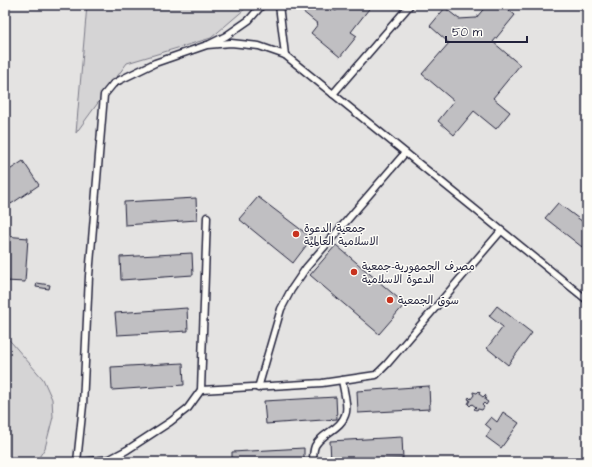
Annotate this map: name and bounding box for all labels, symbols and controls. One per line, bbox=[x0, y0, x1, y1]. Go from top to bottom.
scale bar bbox=[446, 18, 527, 44]
text: 50 m bbox=[452, 24, 483, 41]
place label: جمعية الدعوة الاسلامية العالمية bbox=[304, 221, 378, 249]
marker: جمعية الدعوة الاسلامية العالمية bbox=[291, 229, 301, 239]
place label: مصرف الجمهورية-جمعية الدعوة الاسلامية bbox=[362, 259, 475, 287]
marker: مصرف الجمهورية-جمعية الدعوة الاسلامية bbox=[349, 267, 359, 277]
place label: سوق الجمعية bbox=[398, 293, 459, 308]
marker: سوق الجمعية bbox=[385, 295, 395, 305]

